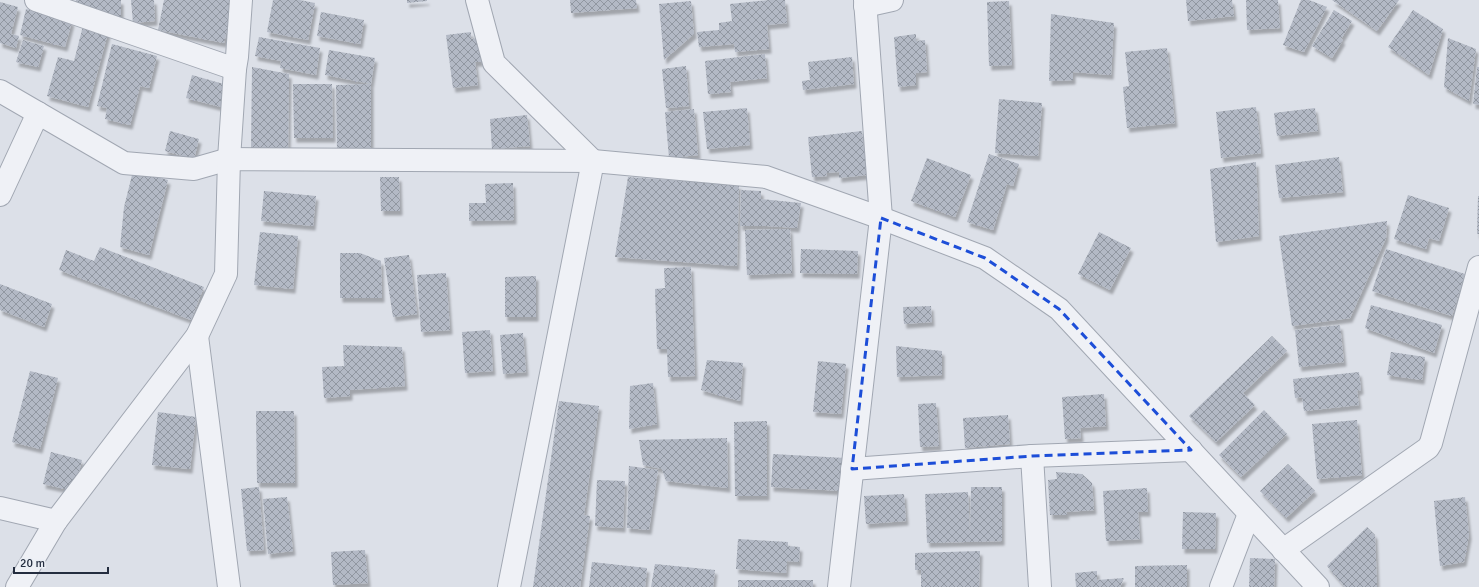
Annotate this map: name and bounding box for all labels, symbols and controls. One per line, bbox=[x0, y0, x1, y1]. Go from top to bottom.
scale bar bbox=[14, 549, 108, 575]
text: 20 m bbox=[20, 556, 45, 571]

